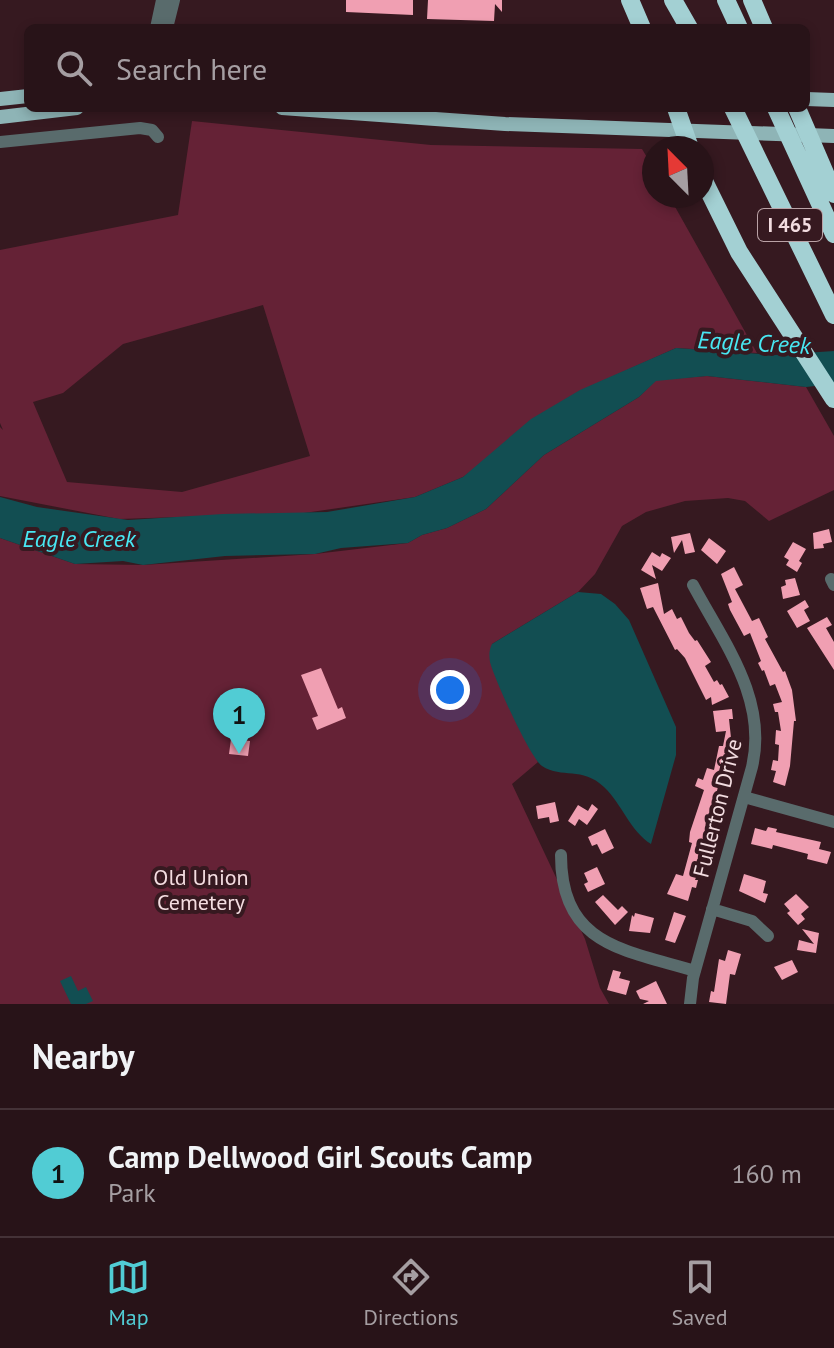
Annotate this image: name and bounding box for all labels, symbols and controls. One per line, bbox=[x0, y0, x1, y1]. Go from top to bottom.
search box bbox=[24, 24, 810, 112]
icon: search bbox=[52, 46, 96, 90]
text: Search here bbox=[116, 49, 267, 88]
north arrow bbox=[642, 136, 714, 208]
road number: I 465 bbox=[758, 209, 822, 241]
water label: Eagle Creek bbox=[697, 324, 813, 361]
water label: Eagle Creek bbox=[22, 523, 137, 554]
your location bbox=[430, 670, 470, 710]
pin: 1 bbox=[213, 688, 265, 754]
street label: Fullerton Drive bbox=[686, 736, 748, 880]
park label: Old Union Cemetery bbox=[153, 863, 249, 916]
text: Nearby bbox=[32, 1034, 134, 1078]
text: Camp Dellwood Girl Scouts Camp bbox=[108, 1137, 532, 1176]
text: 1 bbox=[51, 1157, 65, 1190]
text: 160 m bbox=[731, 1157, 802, 1190]
text: Park bbox=[108, 1176, 156, 1209]
tab: Map bbox=[106, 1255, 150, 1331]
tab: Directions bbox=[363, 1255, 459, 1331]
tab: Saved bbox=[672, 1255, 727, 1331]

